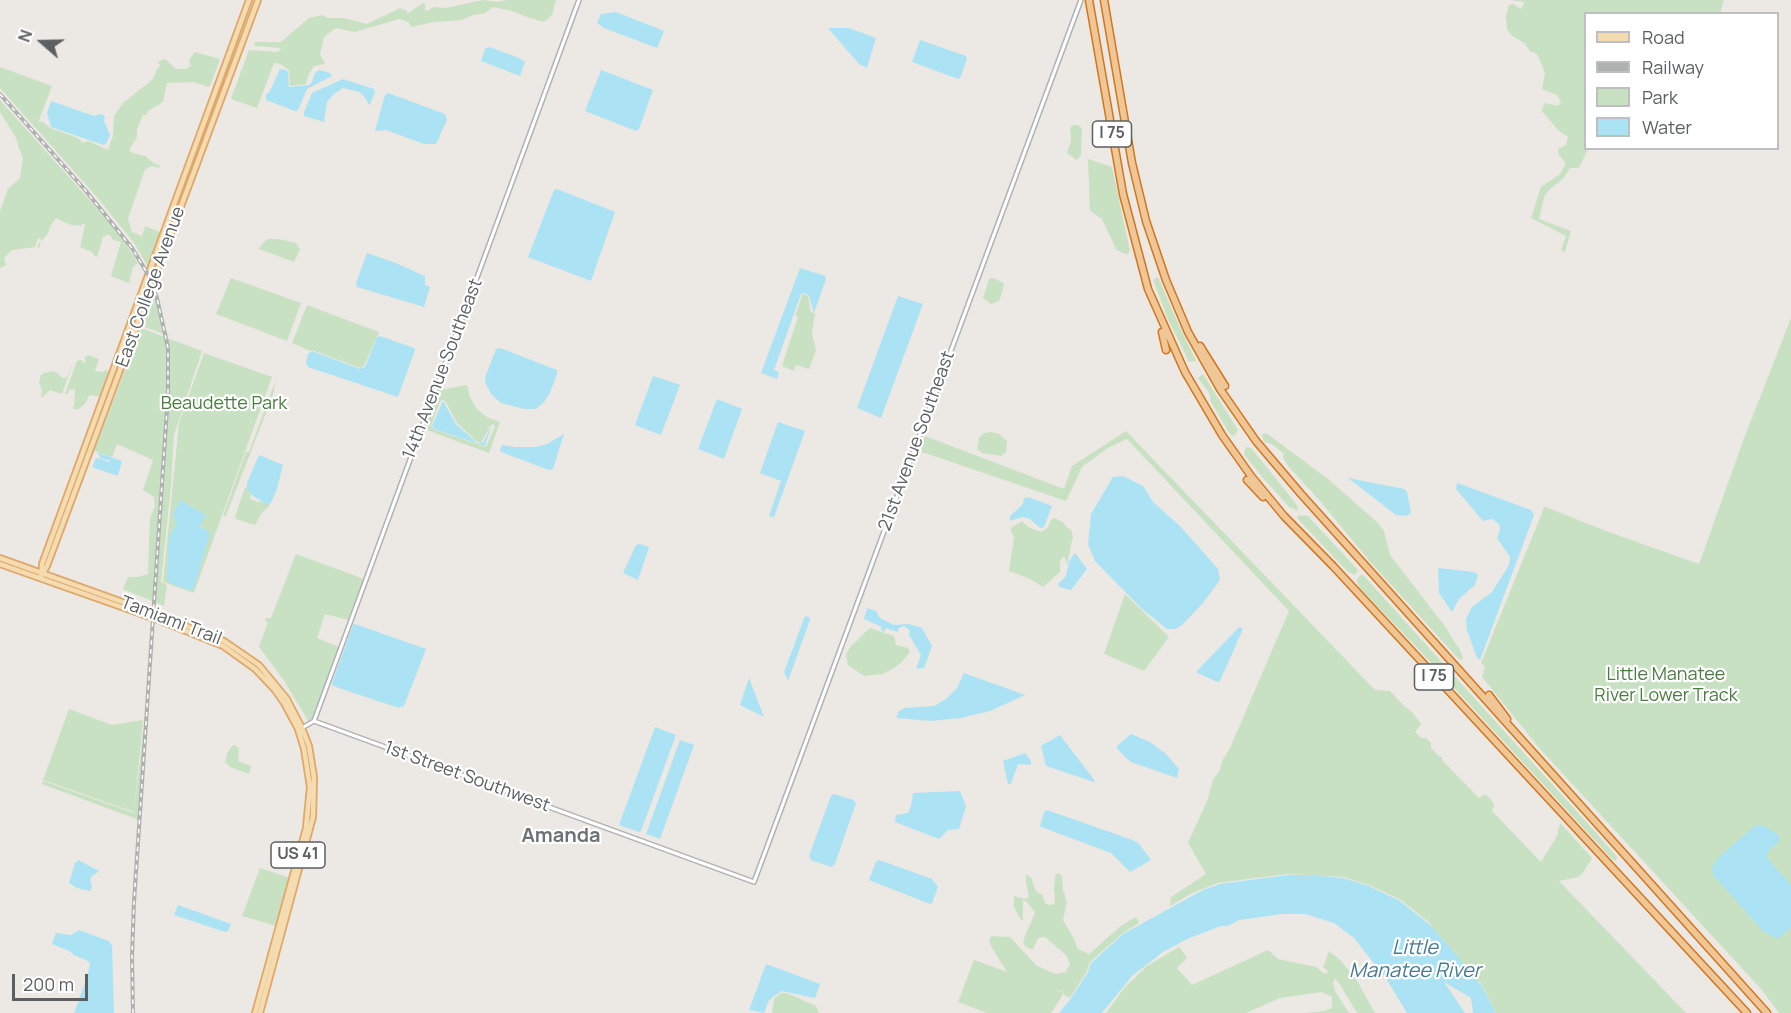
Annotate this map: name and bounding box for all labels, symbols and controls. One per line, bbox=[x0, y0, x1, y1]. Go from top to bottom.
north arrow bbox=[12, 12, 72, 72]
legend bbox=[1584, 12, 1779, 150]
text: Road bbox=[1642, 25, 1685, 49]
text: N bbox=[13, 27, 37, 45]
text: Railway bbox=[1642, 55, 1704, 79]
text: Park bbox=[1642, 85, 1678, 109]
text: Water bbox=[1642, 115, 1692, 139]
road number: I 75 bbox=[1092, 121, 1132, 147]
street label: East College Avenue bbox=[112, 204, 190, 370]
street label: 14th Avenue Southeast bbox=[399, 276, 487, 462]
street label: 21st Avenue Southeast bbox=[874, 348, 960, 534]
park label: Beaudette Park bbox=[161, 393, 287, 415]
street label: Tamiami Trail bbox=[117, 592, 225, 650]
road number: I 75 bbox=[1414, 664, 1454, 690]
park label: Little Manatee River Lower Track bbox=[1594, 664, 1738, 706]
street label: 1st Street Southwest bbox=[381, 737, 553, 817]
district label: Amanda bbox=[521, 824, 601, 848]
road number: US 41 bbox=[271, 842, 325, 868]
water label: Little Manatee River bbox=[1349, 936, 1481, 983]
scale bar bbox=[15, 962, 92, 1000]
text: 200 m bbox=[23, 972, 74, 996]

